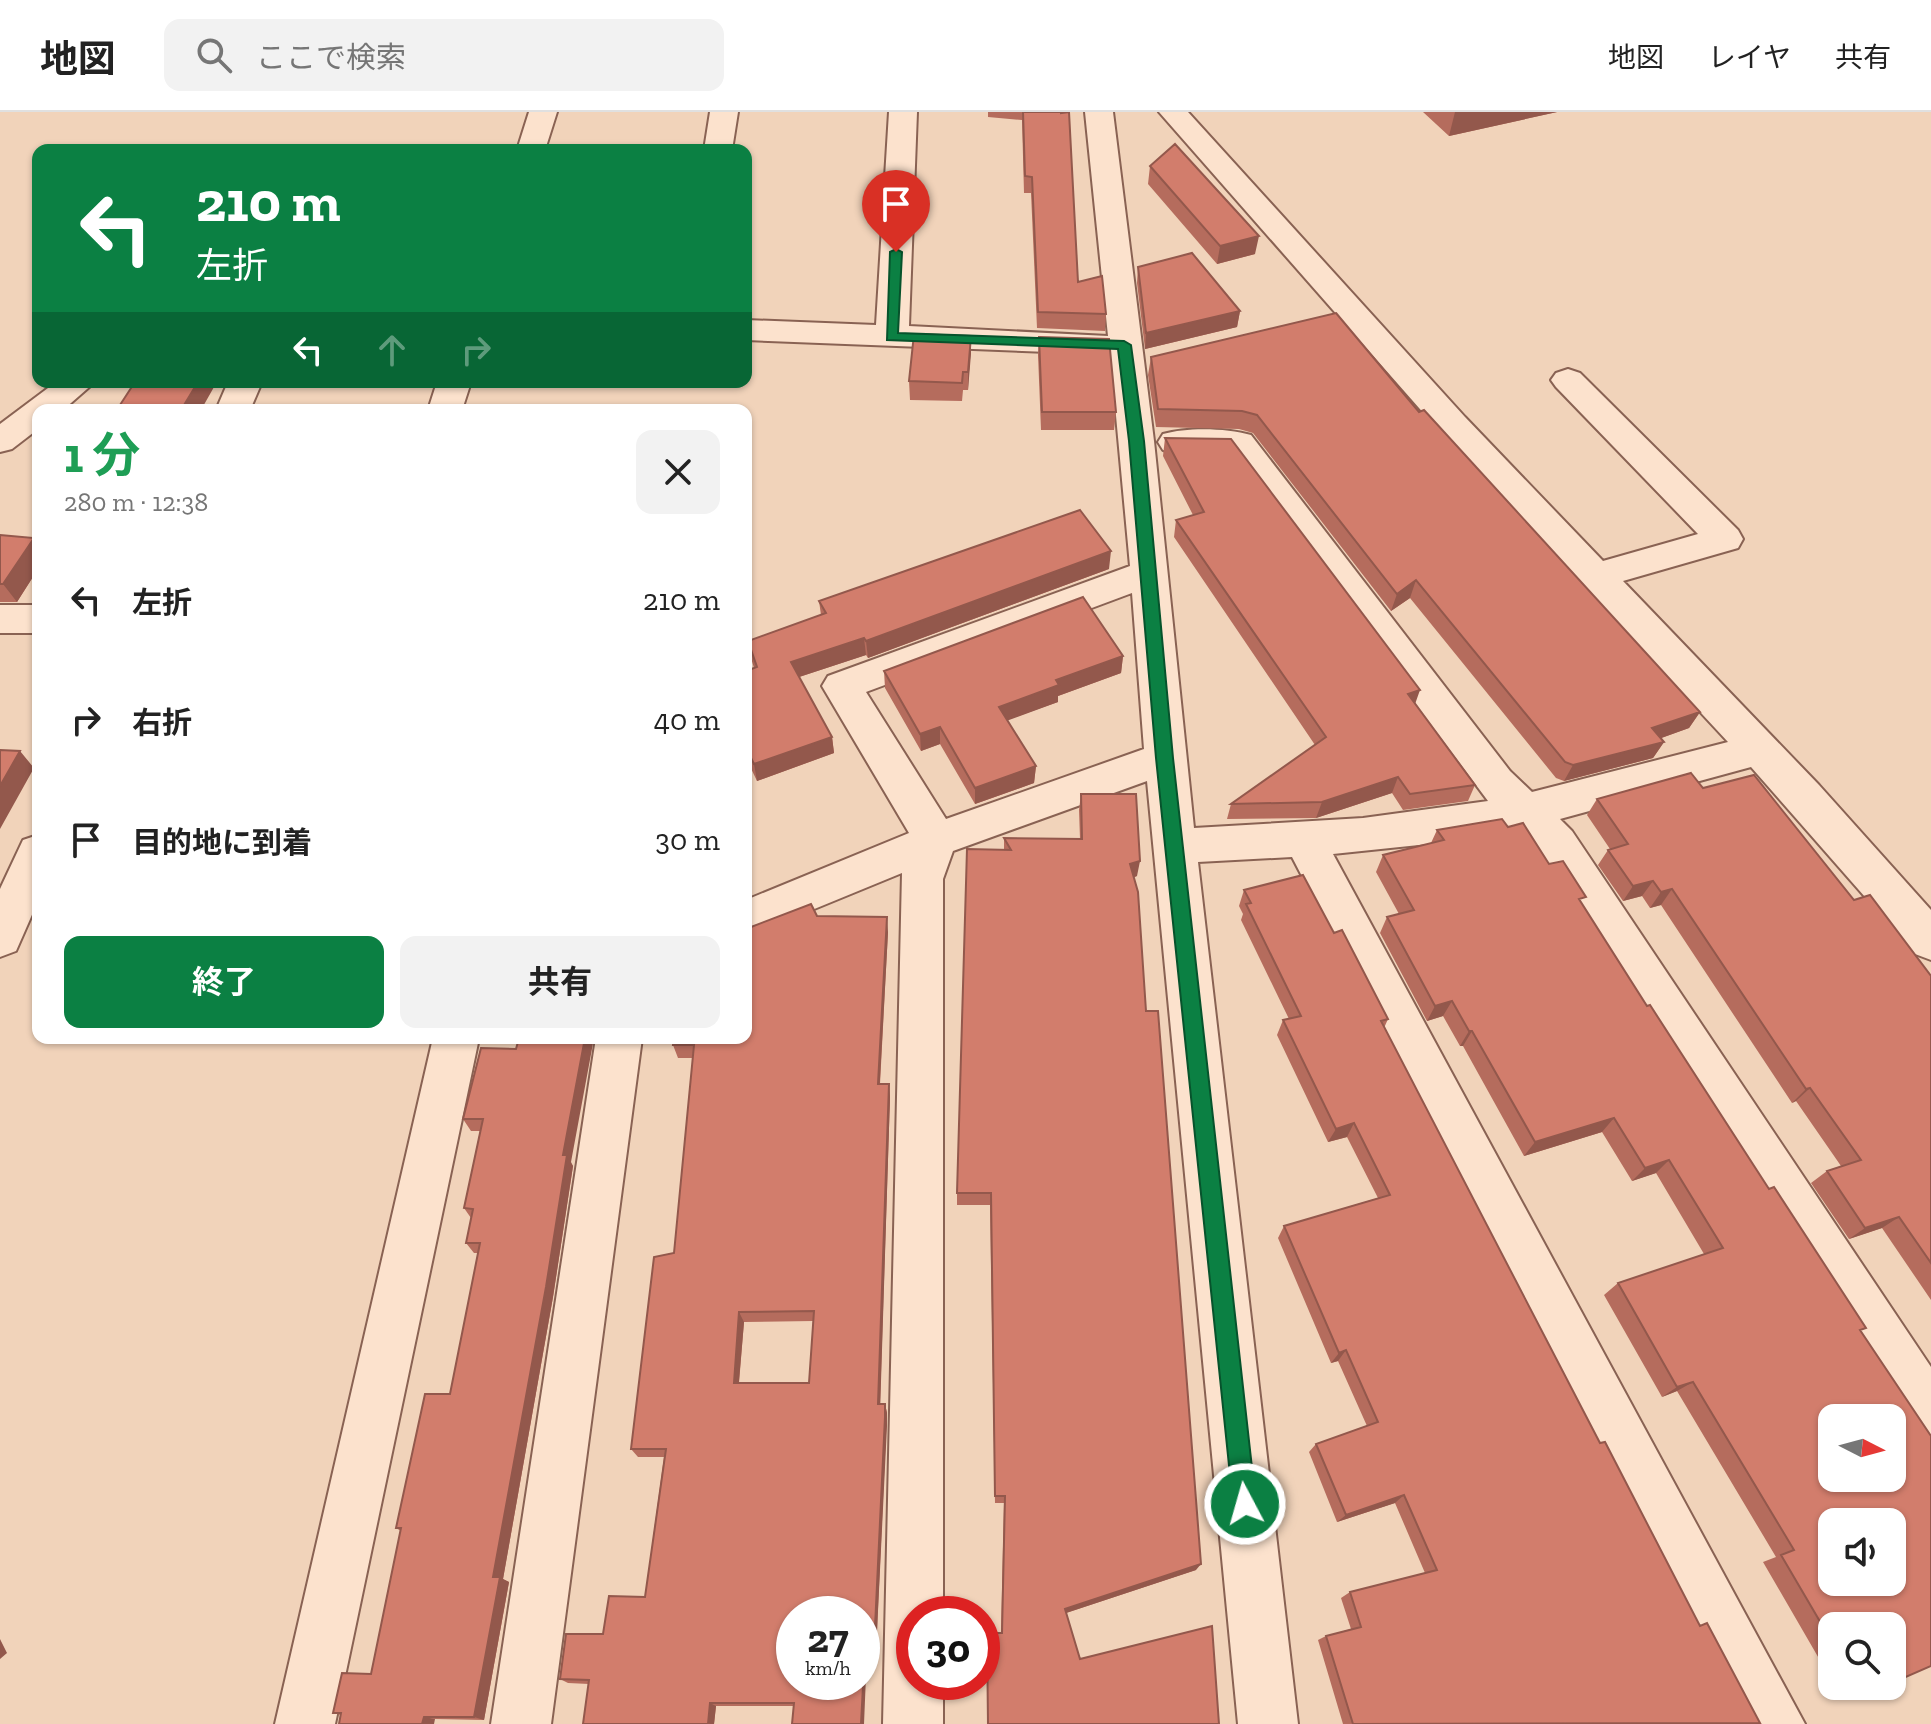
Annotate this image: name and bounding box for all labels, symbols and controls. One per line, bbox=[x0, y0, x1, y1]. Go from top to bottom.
search box bbox=[164, 19, 724, 91]
icon: search bbox=[192, 33, 236, 77]
text: 地図 bbox=[40, 36, 116, 82]
text: ここで検索 bbox=[256, 40, 406, 76]
text: 地図 bbox=[1608, 41, 1664, 74]
text: レイヤ bbox=[1708, 41, 1791, 74]
text: 共有 bbox=[1835, 41, 1891, 74]
text: 210 m bbox=[196, 168, 340, 235]
pin bbox=[862, 170, 930, 252]
icon: left bbox=[64, 176, 168, 280]
icon: arrive bbox=[874, 182, 918, 226]
text: 左折 bbox=[196, 244, 268, 287]
icon: left bbox=[286, 328, 330, 372]
icon: ahead bbox=[370, 328, 414, 372]
icon: right bbox=[454, 328, 498, 372]
text: 1 分 bbox=[64, 427, 140, 484]
button: close bbox=[636, 430, 720, 514]
text: 280 m · 12:38 bbox=[64, 486, 208, 518]
icon: left bbox=[64, 578, 108, 622]
text: 210 m bbox=[643, 582, 720, 618]
text: 左折 bbox=[132, 585, 192, 621]
icon: right bbox=[64, 698, 108, 742]
text: 40 m bbox=[654, 702, 720, 738]
text: 右折 bbox=[132, 705, 192, 741]
icon: arrive bbox=[64, 818, 108, 862]
text: 30 m bbox=[655, 822, 720, 858]
text: 目的地に到着 bbox=[132, 825, 312, 861]
button: 終了 bbox=[64, 936, 384, 1028]
button: 共有 bbox=[400, 936, 720, 1028]
north arrow bbox=[1818, 1404, 1906, 1492]
map controls bbox=[1818, 1404, 1906, 1700]
position arrow bbox=[1203, 1462, 1287, 1546]
button: sound bbox=[1818, 1508, 1906, 1596]
speed limit sign: 30 bbox=[896, 1596, 1000, 1700]
button: search bbox=[1818, 1612, 1906, 1700]
text: 27 bbox=[807, 1614, 849, 1662]
text: km/h bbox=[805, 1656, 851, 1680]

